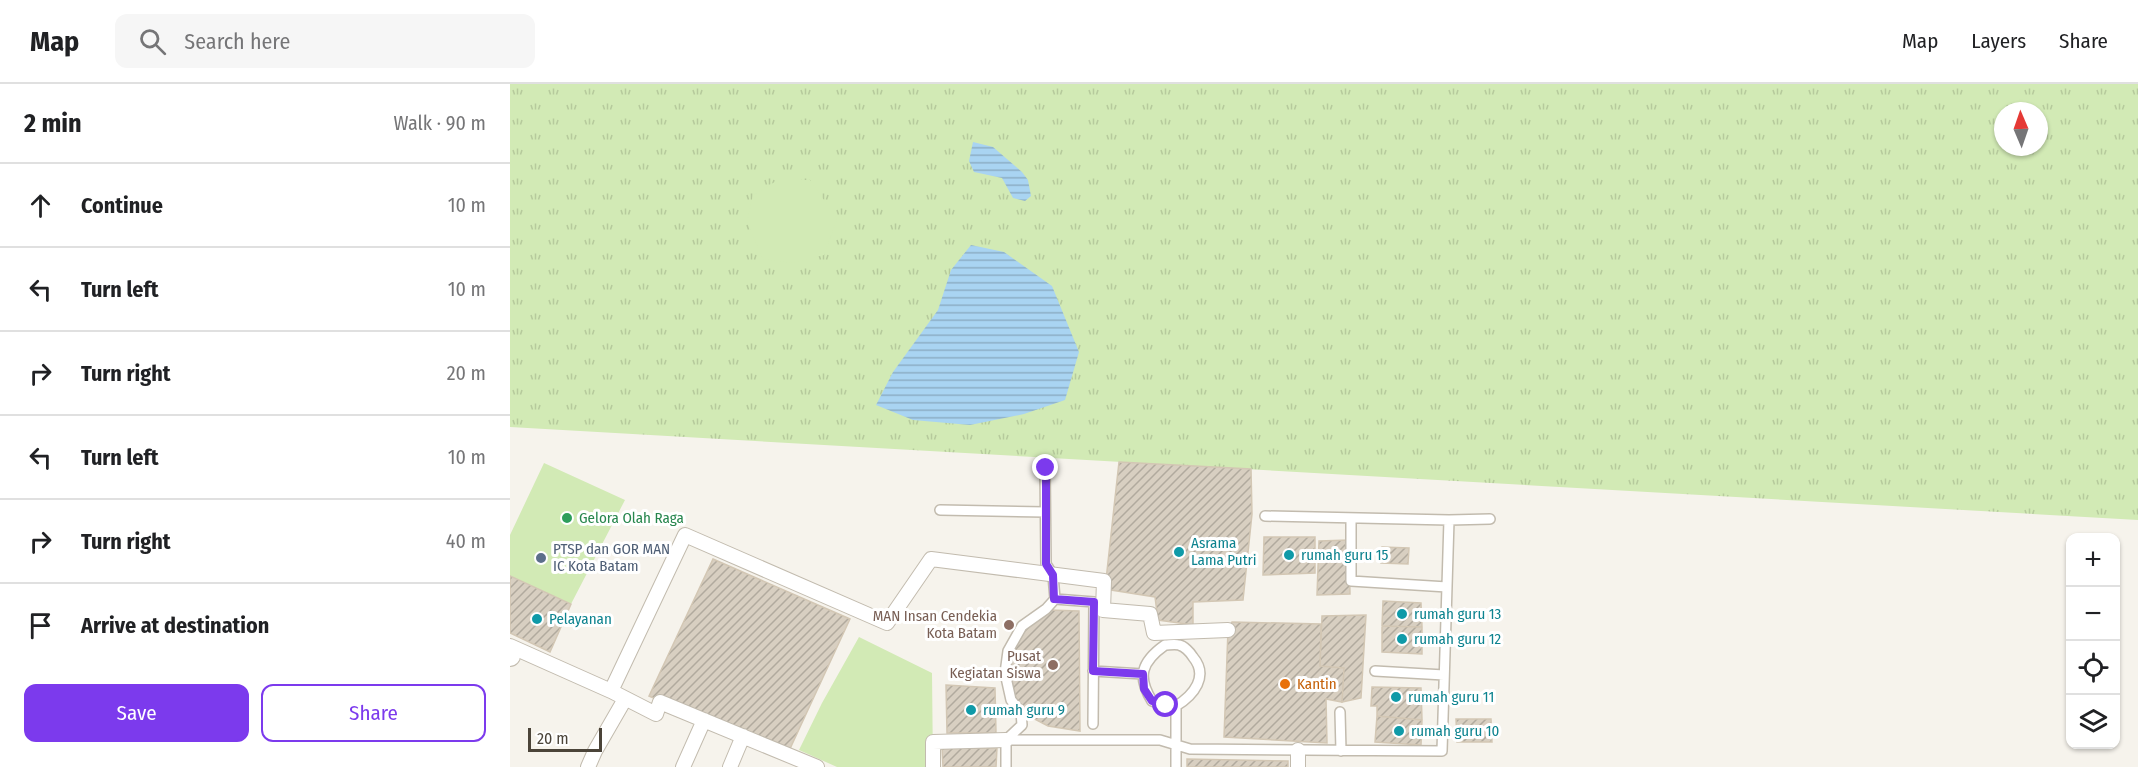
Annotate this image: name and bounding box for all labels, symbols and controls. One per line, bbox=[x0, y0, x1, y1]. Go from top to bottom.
search box bbox=[115, 14, 535, 68]
text: Map bbox=[30, 25, 79, 58]
icon: search bbox=[136, 25, 169, 58]
text: Search here bbox=[184, 28, 290, 55]
text: Map bbox=[1902, 28, 1938, 54]
text: Layers bbox=[1971, 28, 2026, 54]
text: Share bbox=[2059, 28, 2108, 54]
north arrow bbox=[1994, 102, 2048, 156]
text: 2 min bbox=[24, 108, 82, 139]
text: Walk · 90 m bbox=[394, 111, 486, 135]
icon: ahead bbox=[24, 189, 57, 222]
text: Continue bbox=[81, 192, 163, 219]
text: 10 m bbox=[448, 193, 486, 217]
icon: left bbox=[24, 273, 57, 306]
text: Turn left bbox=[81, 276, 159, 303]
text: 10 m bbox=[448, 277, 486, 301]
icon: right bbox=[24, 357, 57, 390]
text: Turn right bbox=[81, 360, 170, 387]
text: 20 m bbox=[447, 361, 486, 385]
icon: left bbox=[24, 441, 57, 474]
text: Turn left bbox=[81, 444, 159, 471]
text: 10 m bbox=[448, 445, 486, 469]
route end bbox=[1032, 454, 1058, 480]
place label: Gelora Olah Raga bbox=[579, 509, 684, 527]
marker: Gelora Olah Raga bbox=[560, 511, 574, 525]
icon: right bbox=[24, 525, 57, 558]
text: Turn right bbox=[81, 528, 170, 555]
text: 40 m bbox=[446, 529, 486, 553]
map controls bbox=[2066, 533, 2120, 749]
button: + bbox=[2066, 533, 2120, 587]
place label: Asrama Lama Putri bbox=[1191, 534, 1257, 569]
place label: PTSP dan GOR MAN IC Kota Batam bbox=[553, 540, 670, 575]
marker: Asrama Lama Putri bbox=[1172, 545, 1186, 559]
place label: rumah guru 15 bbox=[1301, 546, 1389, 564]
marker: rumah guru 15 bbox=[1282, 548, 1296, 562]
marker: PTSP dan GOR MAN IC Kota Batam bbox=[534, 551, 548, 565]
button: − bbox=[2066, 587, 2120, 641]
place label: rumah guru 13 bbox=[1414, 605, 1502, 623]
place label: MAN Insan Cendekia Kota Batam bbox=[873, 607, 997, 642]
marker: rumah guru 13 bbox=[1395, 607, 1409, 621]
icon: arrive bbox=[24, 609, 57, 642]
place label: Pelayanan bbox=[549, 610, 612, 628]
text: Arrive at destination bbox=[81, 612, 269, 639]
marker: Pelayanan bbox=[530, 612, 544, 626]
marker: MAN Insan Cendekia Kota Batam bbox=[1002, 618, 1016, 632]
place label: rumah guru 12 bbox=[1414, 630, 1502, 648]
marker: rumah guru 12 bbox=[1395, 632, 1409, 646]
button: locate bbox=[2066, 641, 2120, 695]
place label: Pusat Kegiatan Siswa bbox=[950, 647, 1041, 682]
marker: Pusat Kegiatan Siswa bbox=[1046, 658, 1060, 672]
place label: Kantin bbox=[1297, 675, 1337, 693]
marker: Kantin bbox=[1278, 677, 1292, 691]
button: Save bbox=[24, 684, 249, 742]
button: Share bbox=[261, 684, 486, 742]
place label: rumah guru 11 bbox=[1408, 688, 1494, 706]
marker: rumah guru 11 bbox=[1389, 690, 1403, 704]
route start bbox=[1152, 691, 1178, 717]
button: layers bbox=[2066, 695, 2120, 749]
place label: rumah guru 9 bbox=[983, 701, 1065, 719]
marker: rumah guru 9 bbox=[964, 703, 978, 717]
place label: rumah guru 10 bbox=[1411, 722, 1499, 740]
marker: rumah guru 10 bbox=[1392, 724, 1406, 738]
scale bar bbox=[528, 725, 602, 752]
text: 20 m bbox=[537, 729, 568, 748]

